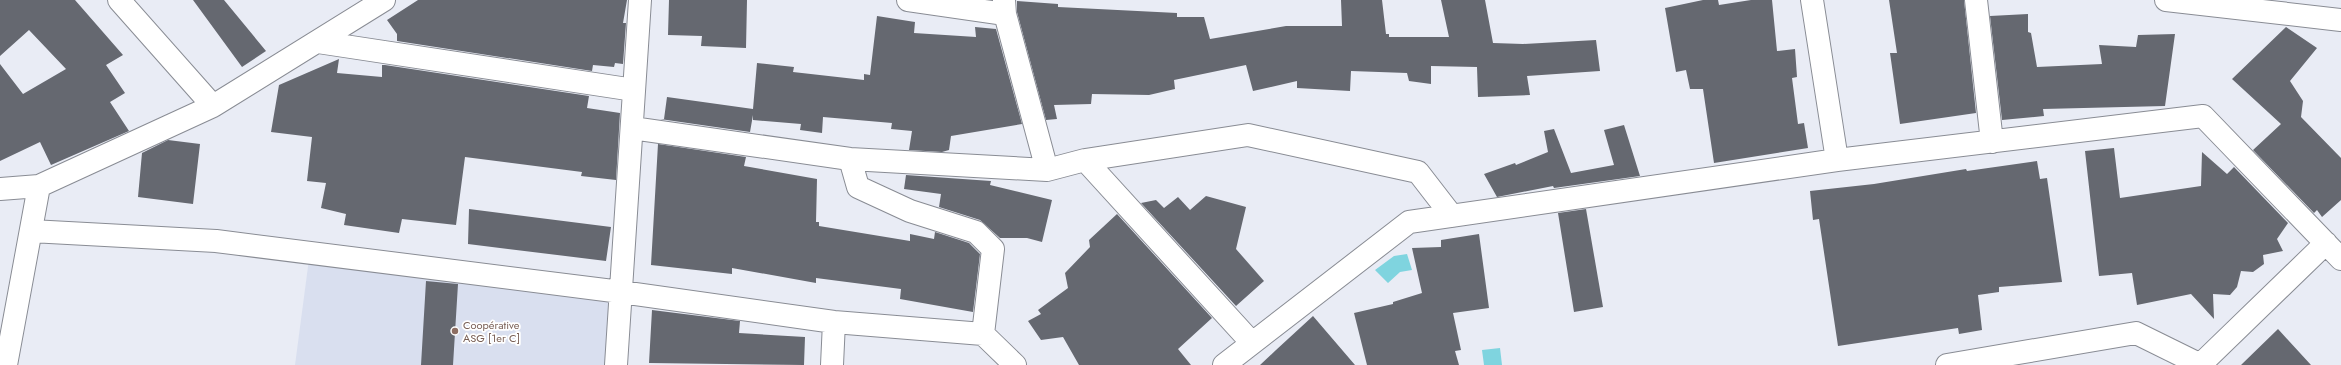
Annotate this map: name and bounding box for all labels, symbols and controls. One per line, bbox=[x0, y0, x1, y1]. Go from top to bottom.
place label: Coopérative ASG [1er C] bbox=[463, 317, 520, 346]
marker: Coopérative ASG [1er C] bbox=[450, 326, 460, 336]

